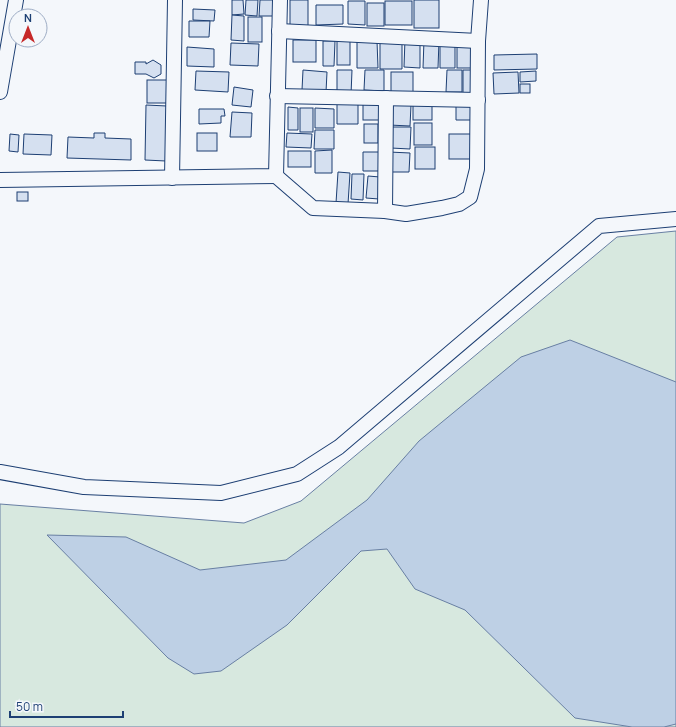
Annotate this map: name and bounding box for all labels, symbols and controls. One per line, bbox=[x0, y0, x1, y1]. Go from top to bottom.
north arrow bbox=[8, 8, 48, 48]
text: N bbox=[24, 10, 32, 25]
scale bar bbox=[10, 693, 123, 719]
text: 50 m bbox=[16, 698, 43, 715]

